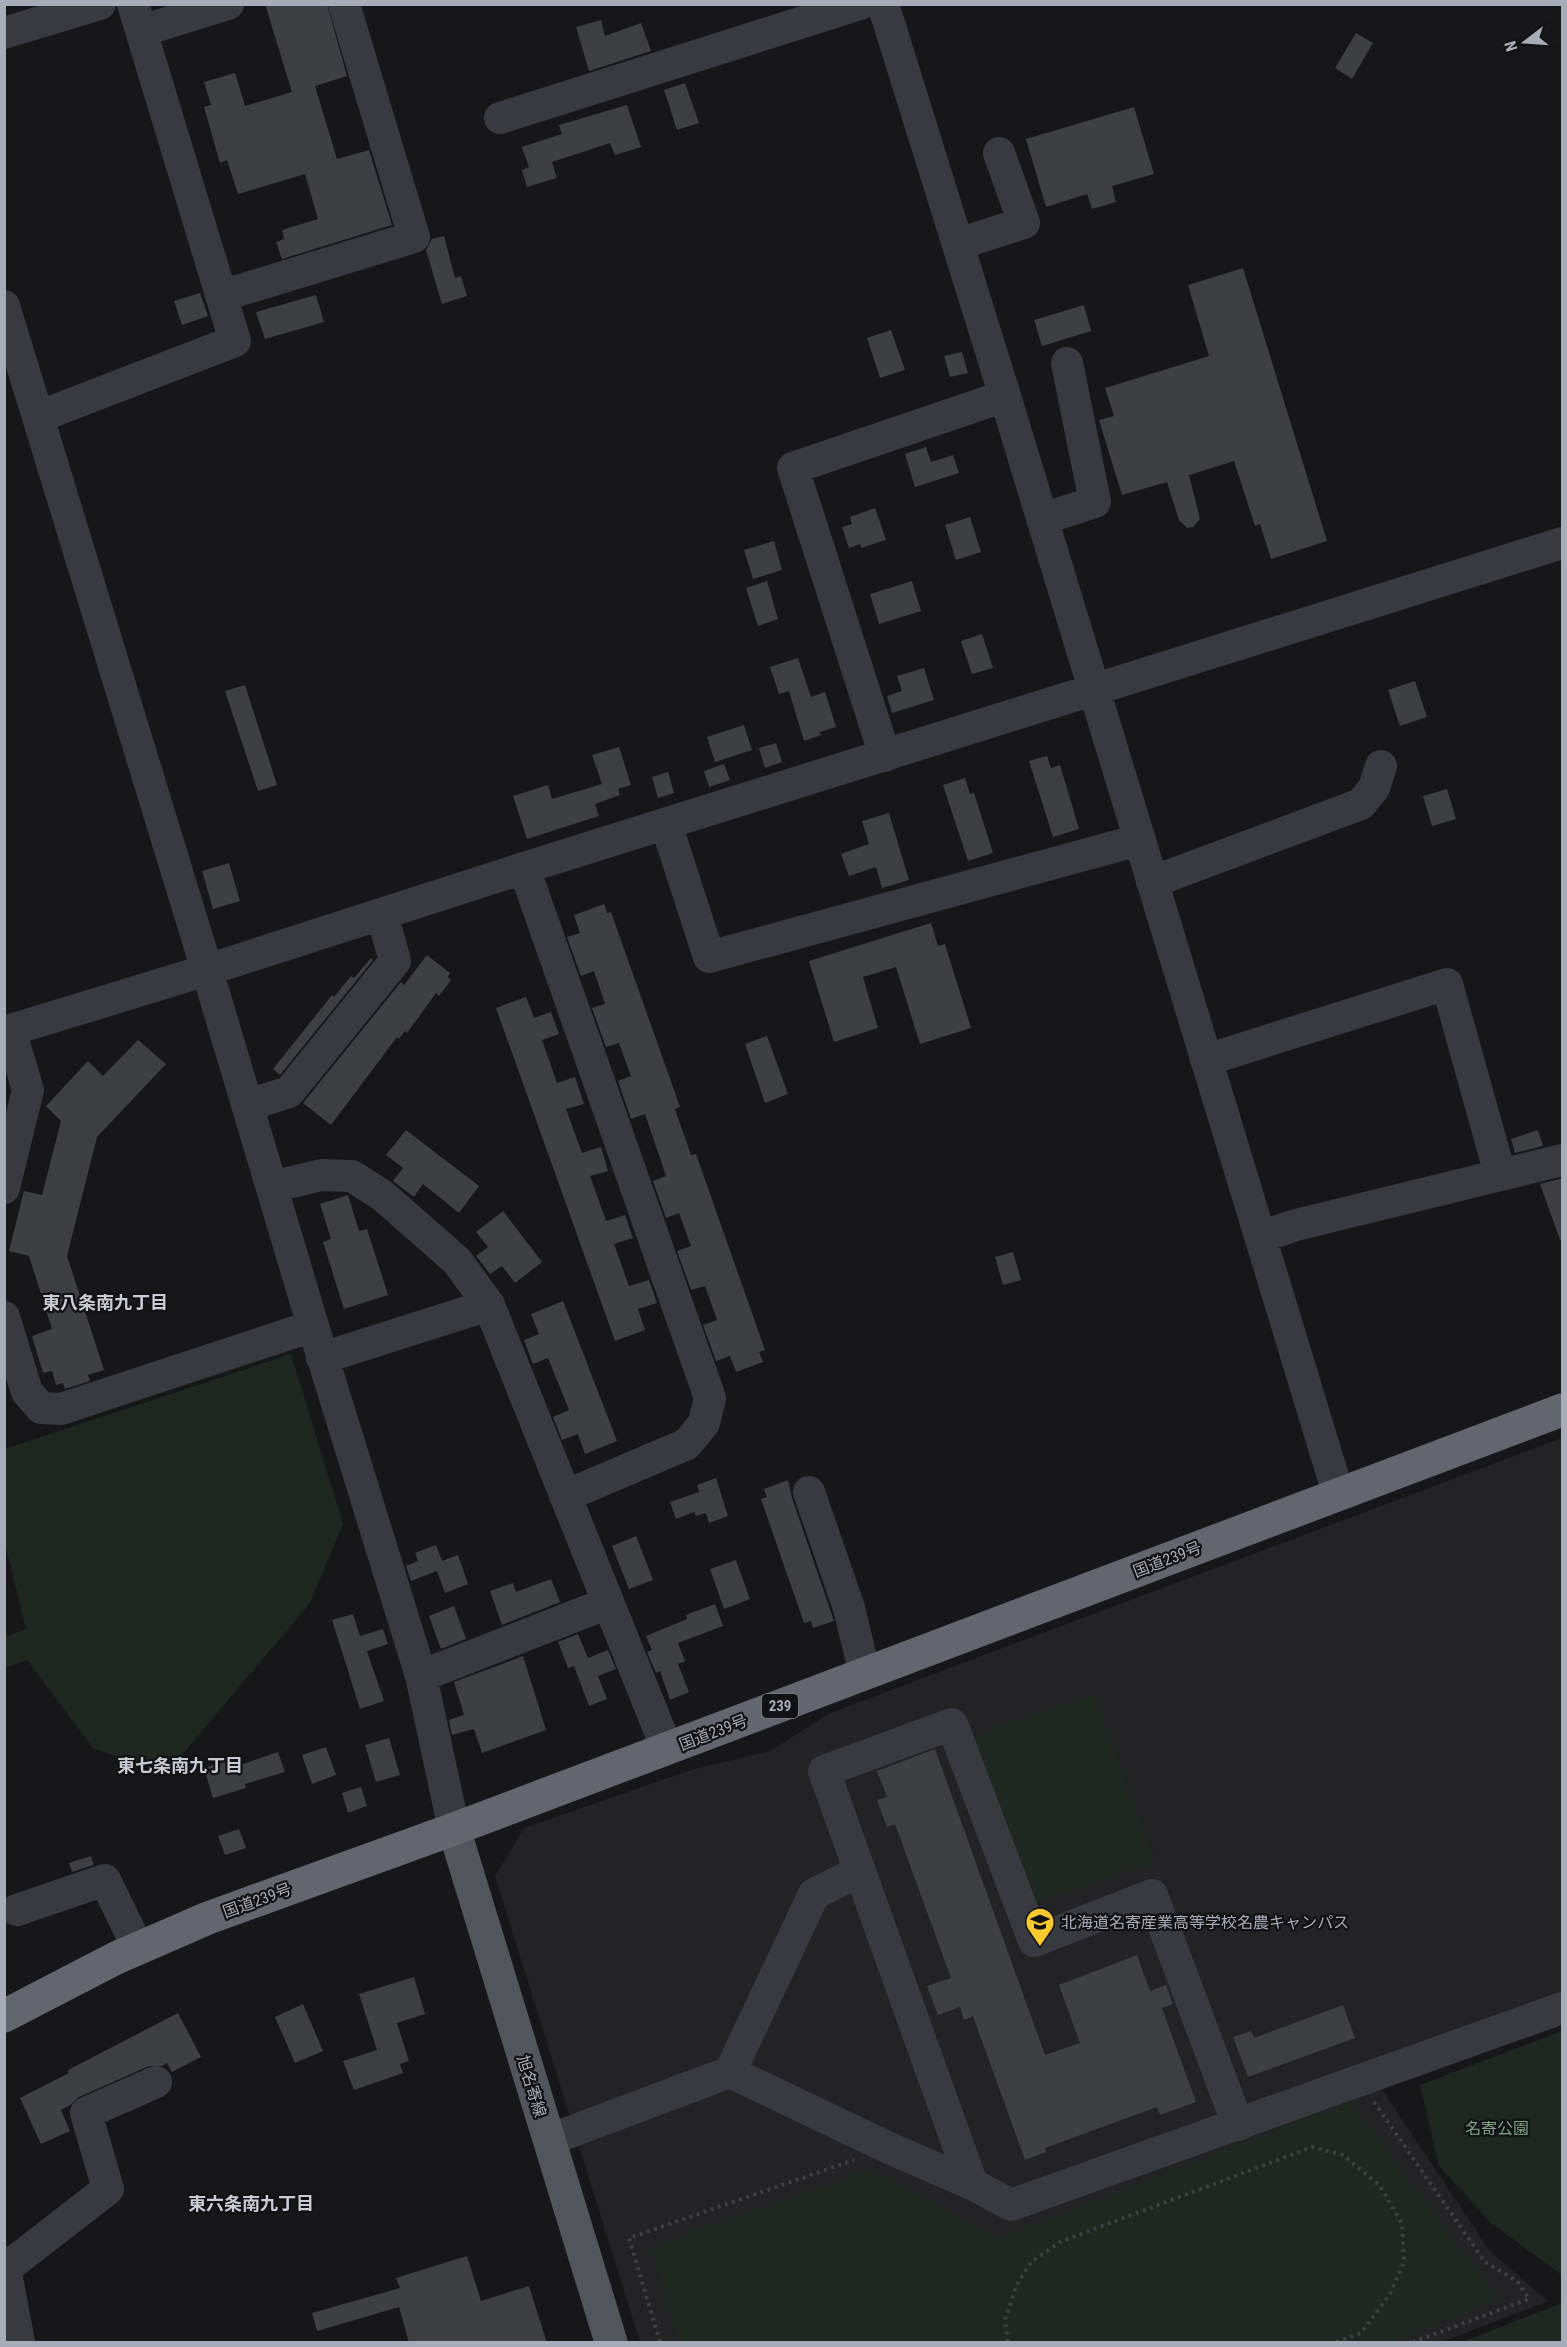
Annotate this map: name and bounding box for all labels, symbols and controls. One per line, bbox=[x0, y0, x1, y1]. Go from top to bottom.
north arrow bbox=[1495, 12, 1555, 72]
text: N bbox=[1501, 39, 1522, 54]
district label: 東八条南九丁目 bbox=[42, 1292, 168, 1313]
street label: 国道239号 bbox=[1130, 1538, 1204, 1581]
road number: 239 bbox=[762, 1694, 798, 1718]
street label: 国道239号 bbox=[676, 1711, 750, 1754]
district label: 東七条南九丁目 bbox=[117, 1755, 243, 1776]
street label: 国道239号 bbox=[220, 1879, 294, 1922]
school or university icon: 北海道名寄産業高等学校名農キャンパス bbox=[1024, 1906, 1056, 1948]
place label: 北海道名寄産業高等学校名農キャンパス bbox=[1061, 1913, 1349, 1932]
street label: 旭名寄線 bbox=[513, 2053, 550, 2120]
park label: 名寄公園 bbox=[1465, 2119, 1529, 2138]
district label: 東六条南九丁目 bbox=[188, 2193, 314, 2214]

